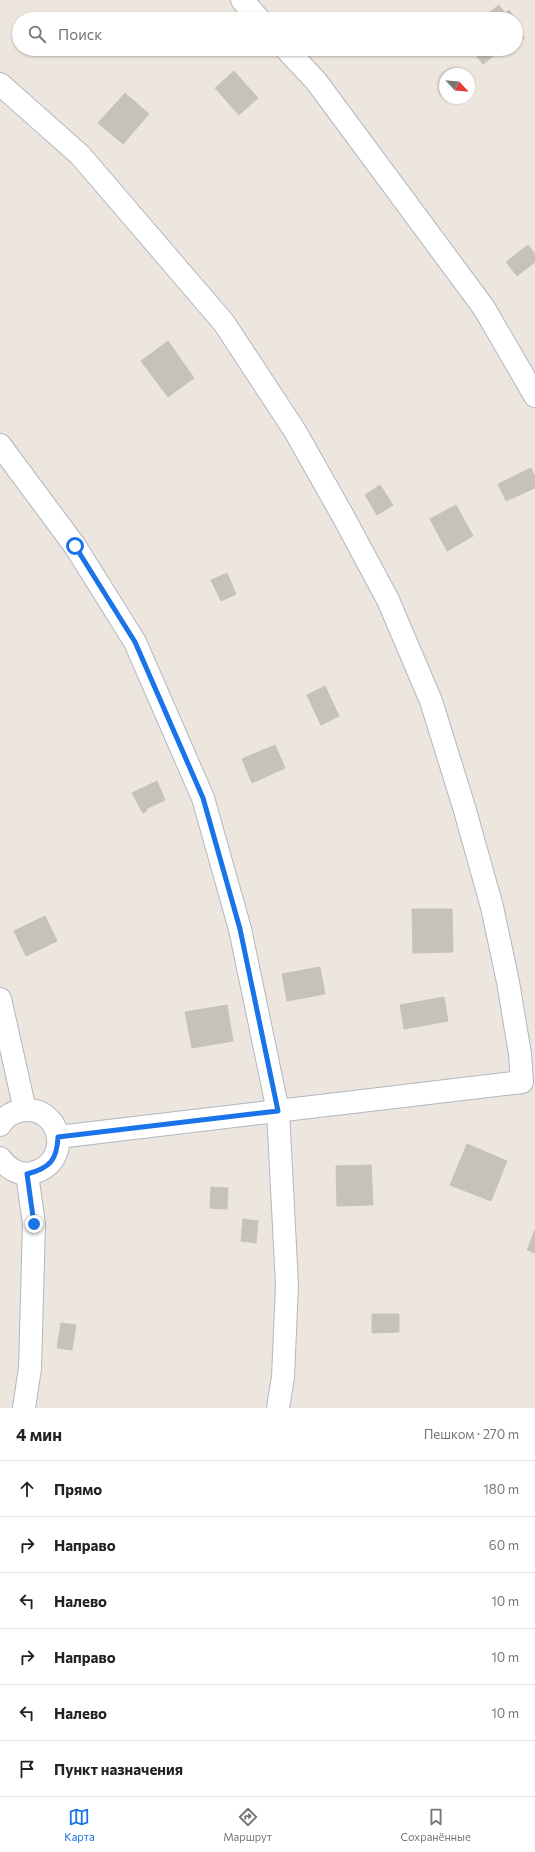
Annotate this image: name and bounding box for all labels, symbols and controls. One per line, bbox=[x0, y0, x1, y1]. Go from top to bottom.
search box bbox=[12, 12, 523, 56]
icon: search bbox=[26, 23, 48, 45]
text: Поиск bbox=[58, 25, 102, 43]
north arrow bbox=[439, 68, 475, 104]
route start bbox=[66, 537, 84, 555]
route end bbox=[25, 1215, 43, 1233]
text: 4 мин bbox=[16, 1424, 62, 1445]
text: Пешком · 270 m bbox=[424, 1426, 519, 1442]
icon: ahead bbox=[16, 1478, 38, 1500]
text: Прямо bbox=[54, 1480, 102, 1498]
text: 180 m bbox=[483, 1481, 519, 1497]
icon: right bbox=[16, 1534, 38, 1556]
text: Направо bbox=[54, 1536, 116, 1554]
text: 60 m bbox=[489, 1537, 519, 1553]
icon: left bbox=[16, 1590, 38, 1612]
text: Налево bbox=[54, 1592, 107, 1610]
text: 10 m bbox=[491, 1593, 519, 1609]
icon: right bbox=[16, 1646, 38, 1668]
text: Направо bbox=[54, 1648, 116, 1666]
text: 10 m bbox=[491, 1649, 519, 1665]
icon: left bbox=[16, 1702, 38, 1724]
text: Налево bbox=[54, 1704, 107, 1722]
text: 10 m bbox=[491, 1705, 519, 1721]
icon: arrive bbox=[16, 1758, 38, 1780]
text: Пункт назначения bbox=[54, 1760, 183, 1778]
tab: Карта bbox=[64, 1806, 95, 1843]
tab: Маршрут bbox=[223, 1806, 272, 1843]
tab: Сохранённые bbox=[401, 1806, 471, 1843]

